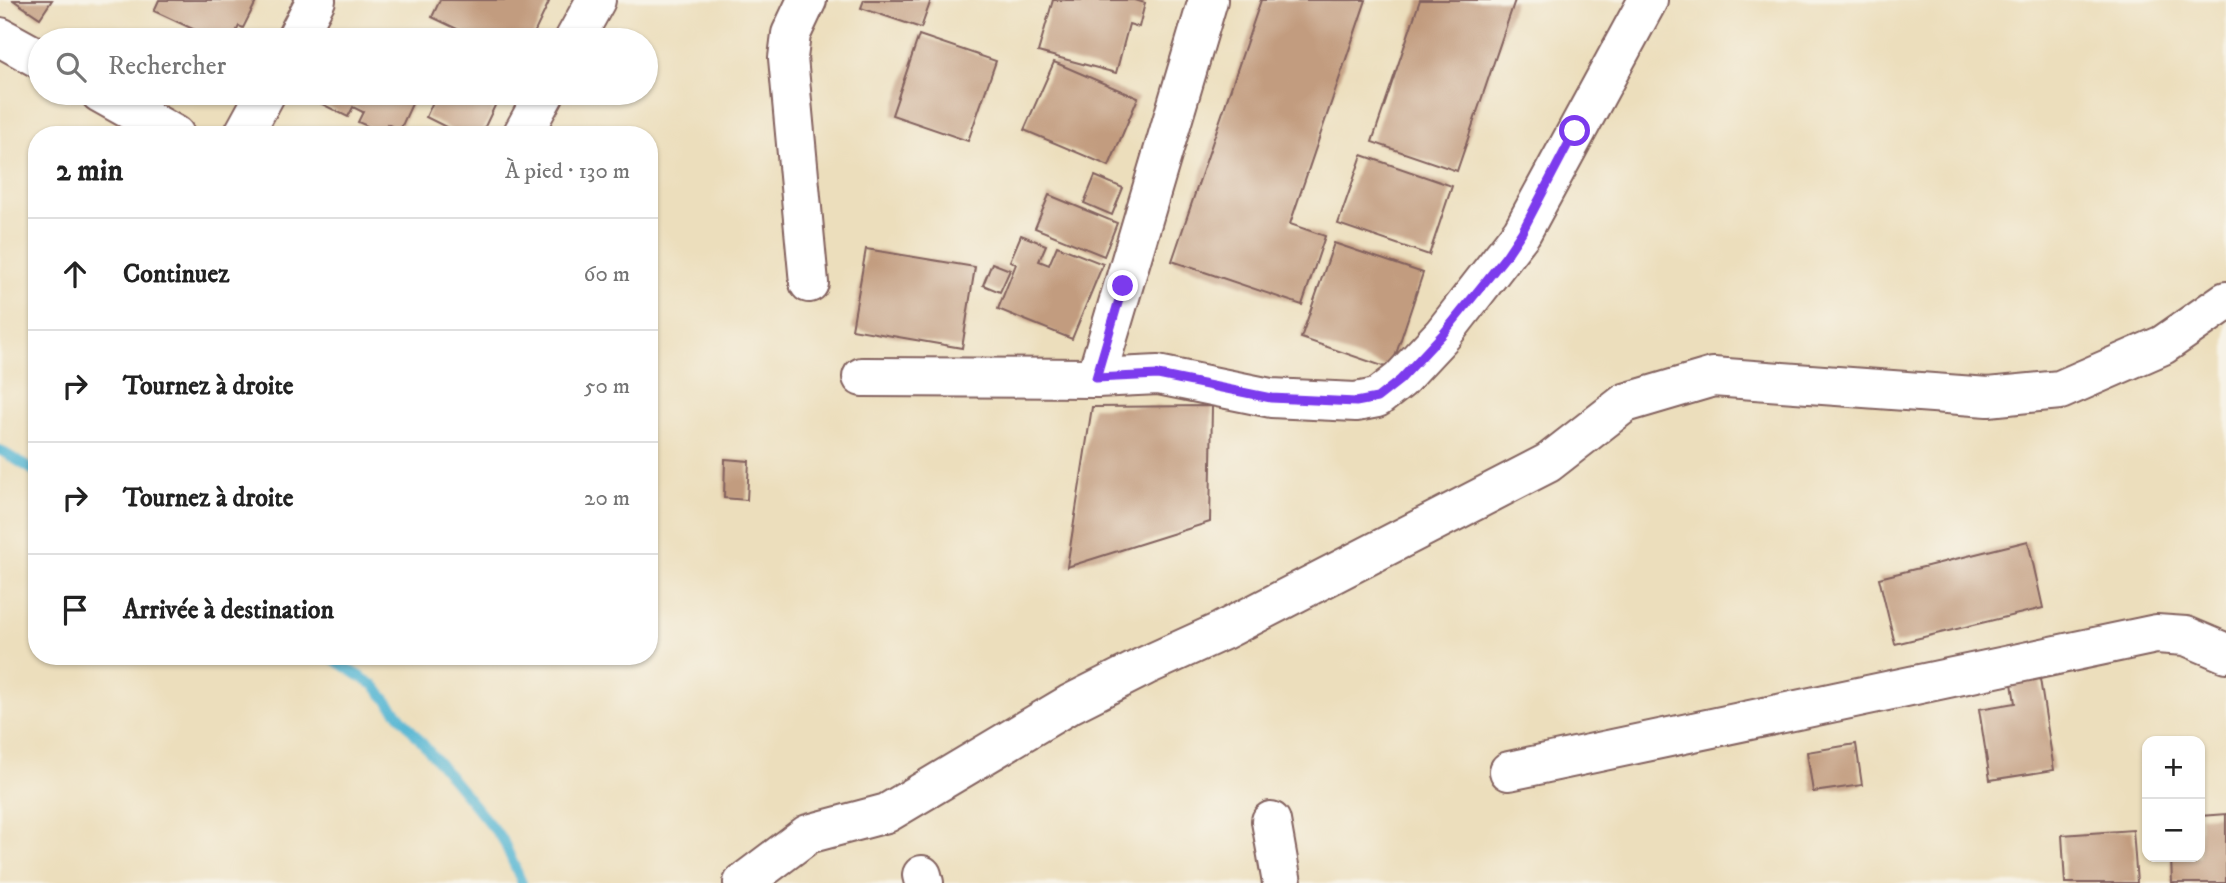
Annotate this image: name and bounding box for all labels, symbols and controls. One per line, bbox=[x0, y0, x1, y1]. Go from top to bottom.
search box bbox=[28, 28, 658, 105]
icon: search bbox=[52, 48, 90, 86]
text: Rechercher bbox=[108, 50, 226, 83]
route start bbox=[1559, 115, 1590, 146]
text: 2 min bbox=[56, 153, 123, 190]
text: À pied · 130 m bbox=[505, 157, 630, 186]
icon: ahead bbox=[56, 255, 94, 293]
text: Continuez bbox=[123, 258, 229, 291]
text: 60 m bbox=[583, 260, 630, 289]
route end bbox=[1107, 270, 1138, 301]
icon: right bbox=[56, 367, 94, 405]
text: Tournez à droite bbox=[123, 370, 294, 403]
text: 50 m bbox=[584, 372, 630, 401]
icon: right bbox=[56, 479, 94, 517]
text: Tournez à droite bbox=[123, 482, 294, 515]
text: 20 m bbox=[584, 484, 630, 513]
icon: arrive bbox=[56, 591, 94, 629]
text: Arrivée à destination bbox=[123, 594, 334, 627]
map controls bbox=[2142, 736, 2205, 862]
button: + bbox=[2142, 736, 2205, 799]
button: − bbox=[2142, 799, 2205, 862]

